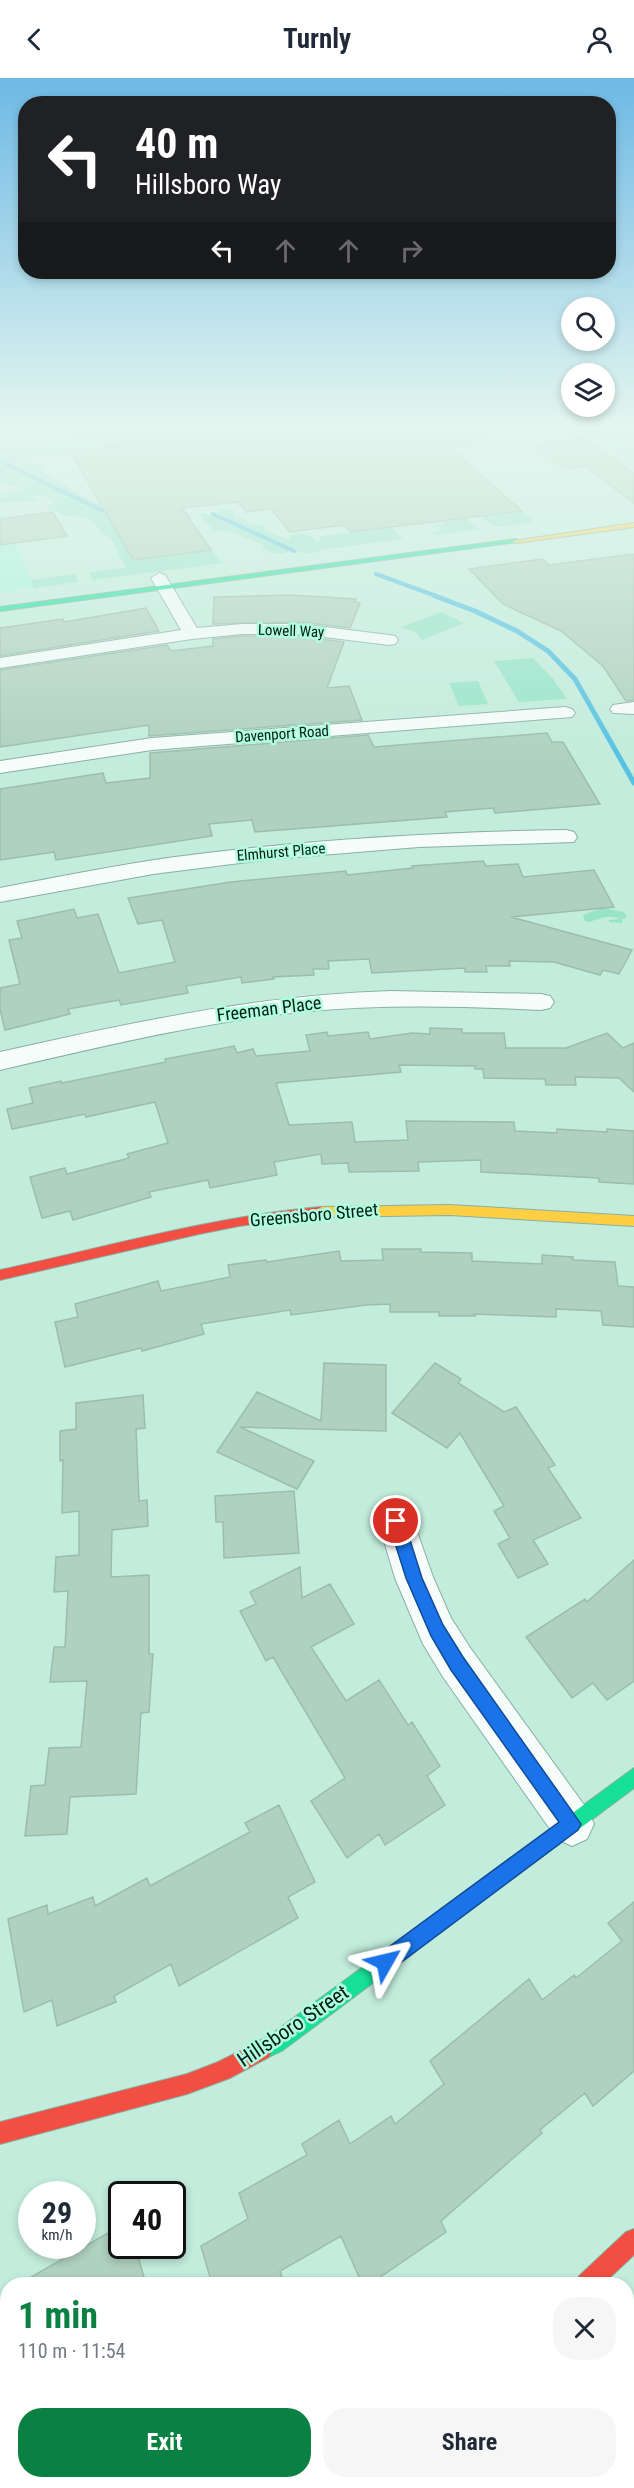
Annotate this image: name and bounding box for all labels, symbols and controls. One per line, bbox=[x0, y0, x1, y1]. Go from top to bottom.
icon: back bbox=[18, 23, 51, 56]
text: Turnly bbox=[283, 23, 351, 55]
icon: person bbox=[583, 23, 616, 56]
text: 40 m bbox=[135, 119, 218, 168]
icon: left bbox=[36, 120, 114, 198]
text: Hillsboro Way bbox=[135, 169, 281, 201]
icon: left bbox=[206, 234, 239, 267]
icon: ahead bbox=[269, 234, 302, 267]
icon: ahead bbox=[332, 234, 365, 267]
icon: right bbox=[395, 234, 428, 267]
map controls bbox=[561, 297, 615, 417]
button: search bbox=[561, 297, 615, 351]
button: layers bbox=[561, 363, 615, 417]
street label: Lowell Way bbox=[258, 621, 324, 641]
street label: Davenport Road bbox=[234, 722, 330, 746]
street label: Elmhurst Place bbox=[236, 839, 326, 865]
street label: Freeman Place bbox=[215, 992, 322, 1025]
street label: Greensboro Street bbox=[249, 1198, 379, 1231]
pin bbox=[370, 1495, 421, 1546]
icon: arrive bbox=[379, 1504, 412, 1537]
position arrow bbox=[353, 1930, 417, 1994]
street label: Hillsboro Street bbox=[233, 1980, 353, 2072]
speed limit sign: 40 bbox=[108, 2181, 186, 2259]
text: 29 bbox=[42, 2195, 72, 2230]
text: km/h bbox=[42, 2226, 72, 2244]
text: 1 min bbox=[18, 2295, 98, 2337]
button: close bbox=[553, 2297, 616, 2360]
text: 110 m · 11:54 bbox=[18, 2339, 125, 2363]
button: Exit bbox=[18, 2408, 311, 2477]
button: Share bbox=[323, 2408, 616, 2477]

